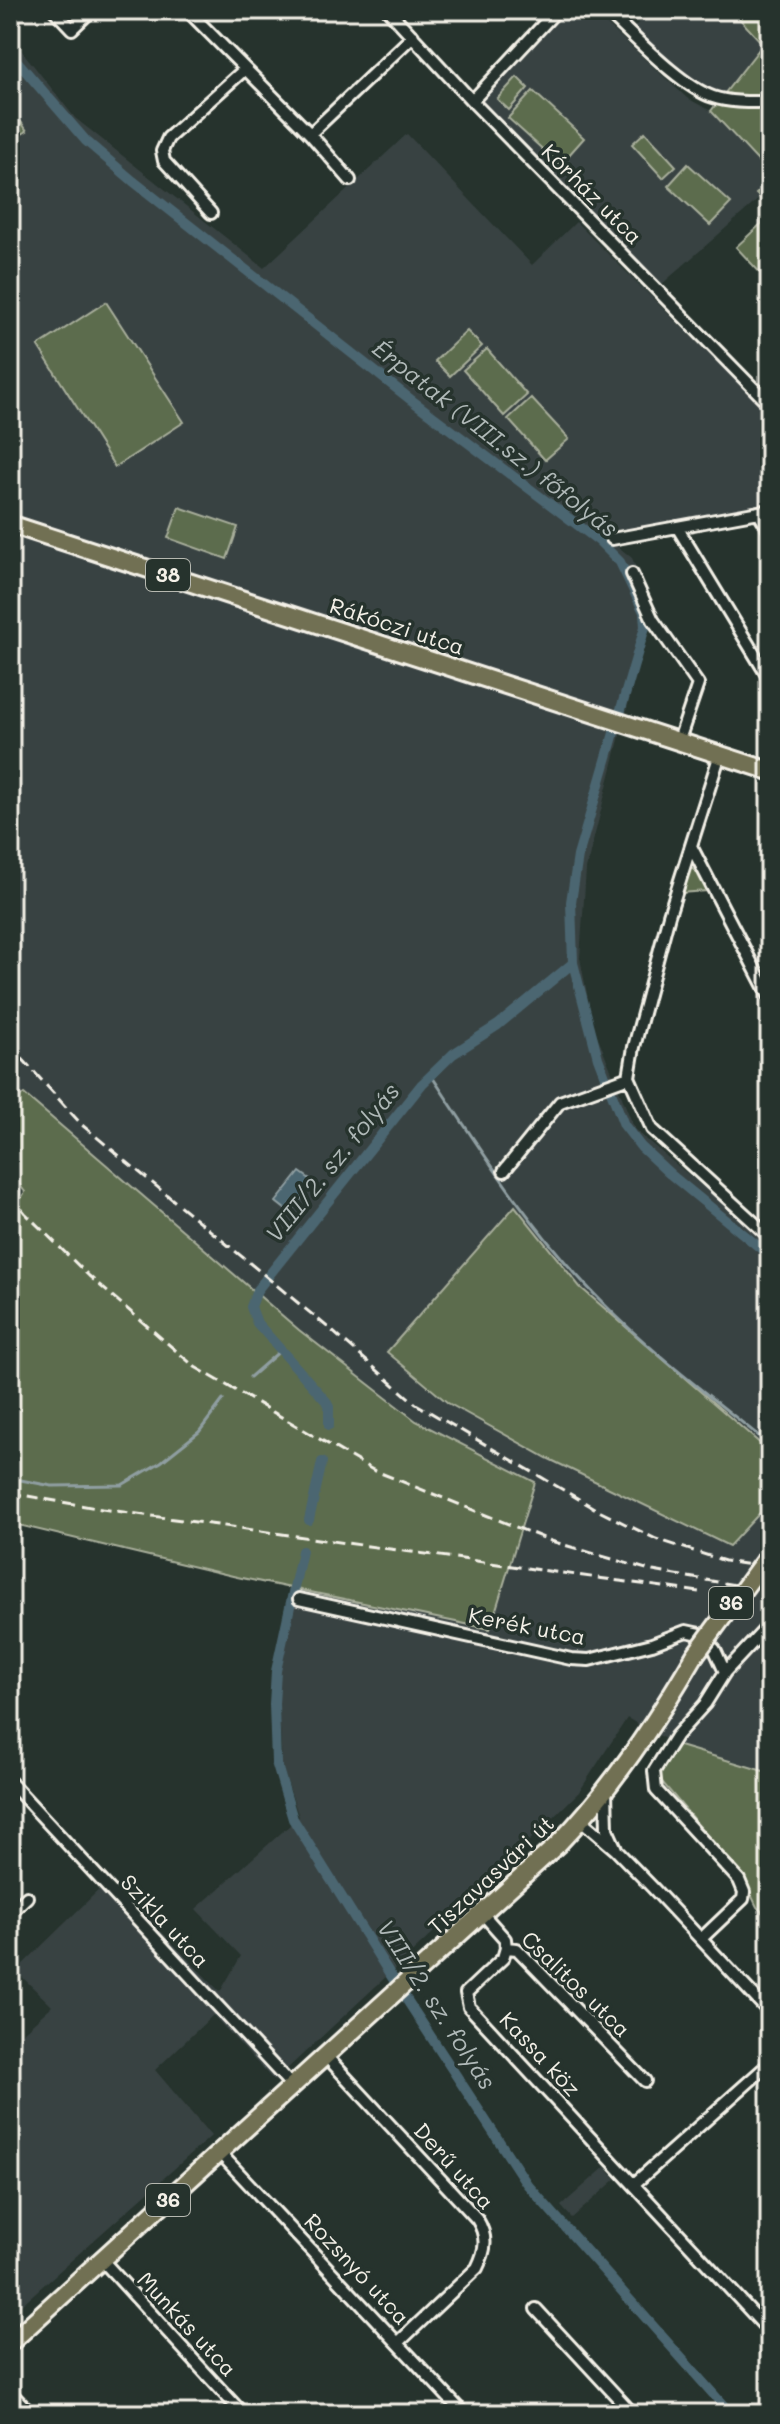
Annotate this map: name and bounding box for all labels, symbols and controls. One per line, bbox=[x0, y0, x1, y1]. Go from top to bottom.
street label: Kórház utca bbox=[536, 137, 649, 250]
water label: Érpatak (VIII.sz.) főfolyás bbox=[367, 332, 625, 543]
road number: 38 bbox=[146, 559, 190, 591]
street label: Rákóczi utca bbox=[326, 590, 468, 661]
water label: VIII/2. sz. folyás bbox=[258, 1076, 406, 1248]
road number: 36 bbox=[709, 1587, 753, 1619]
street label: Kerék utca bbox=[466, 1600, 588, 1651]
street label: Tiszavasvári út bbox=[421, 1809, 560, 1941]
street label: Szikla utca bbox=[115, 1868, 216, 1974]
water label: VIII/2. sz. folyás bbox=[371, 1913, 504, 2095]
street label: Csalitos utca bbox=[515, 1924, 637, 2043]
street label: Kassa köz bbox=[494, 2005, 587, 2102]
street label: Derű utca bbox=[408, 2116, 501, 2215]
road number: 36 bbox=[146, 2184, 190, 2216]
street label: Rozsnyó utca bbox=[298, 2207, 416, 2331]
street label: Munkás utca bbox=[131, 2265, 243, 2382]

